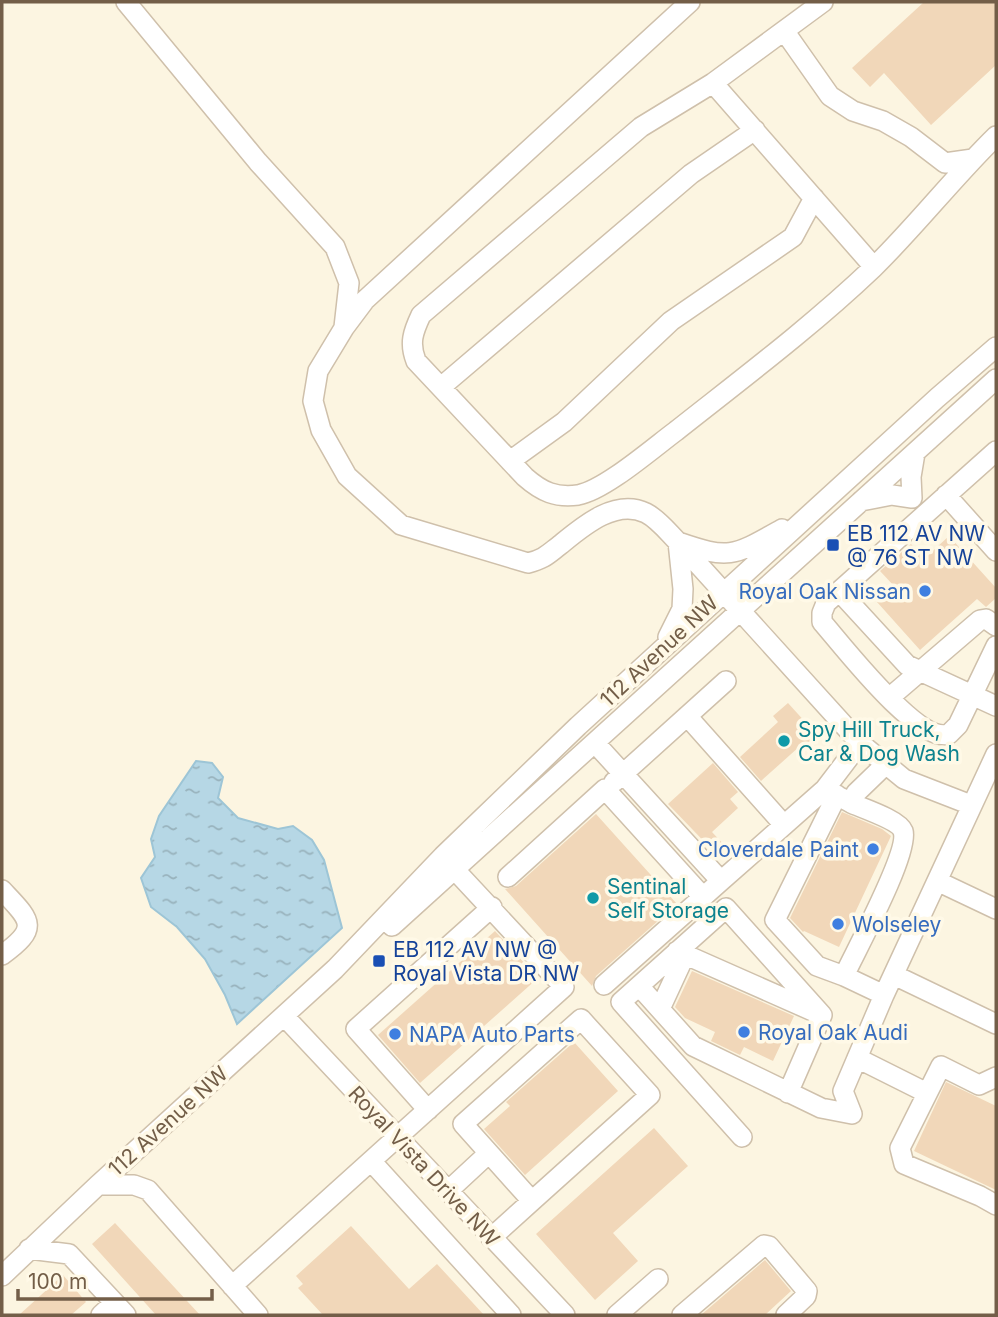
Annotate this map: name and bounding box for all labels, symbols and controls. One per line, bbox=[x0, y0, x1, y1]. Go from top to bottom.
place label: EB 112 AV NW @ 76 ST NW bbox=[847, 521, 985, 570]
marker: EB 112 AV NW @ 76 ST NW bbox=[825, 537, 841, 553]
place label: Royal Oak Nissan bbox=[739, 579, 911, 604]
marker: Royal Oak Nissan bbox=[917, 583, 933, 599]
street label: 112 Avenue NW bbox=[595, 590, 723, 712]
place label: Spy Hill Truck, Car & Dog Wash bbox=[798, 717, 960, 766]
marker: Spy Hill Truck, Car & Dog Wash bbox=[776, 733, 792, 749]
place label: Cloverdale Paint bbox=[698, 837, 859, 862]
marker: Cloverdale Paint bbox=[865, 841, 881, 857]
place label: Sentinal Self Storage bbox=[607, 874, 729, 923]
marker: Sentinal Self Storage bbox=[585, 890, 601, 906]
place label: Wolseley bbox=[852, 912, 942, 937]
marker: Wolseley bbox=[830, 916, 846, 932]
place label: EB 112 AV NW @ Royal Vista DR NW bbox=[393, 937, 580, 986]
marker: EB 112 AV NW @ Royal Vista DR NW bbox=[371, 953, 387, 969]
place label: Royal Oak Audi bbox=[758, 1020, 908, 1045]
place label: NAPA Auto Parts bbox=[409, 1022, 575, 1047]
marker: Royal Oak Audi bbox=[736, 1024, 752, 1040]
marker: NAPA Auto Parts bbox=[387, 1026, 403, 1042]
street label: 112 Avenue NW bbox=[103, 1061, 233, 1181]
street label: Royal Vista Drive NW bbox=[343, 1081, 505, 1251]
scale bar bbox=[18, 1258, 212, 1302]
text: 100 m bbox=[28, 1269, 87, 1294]

